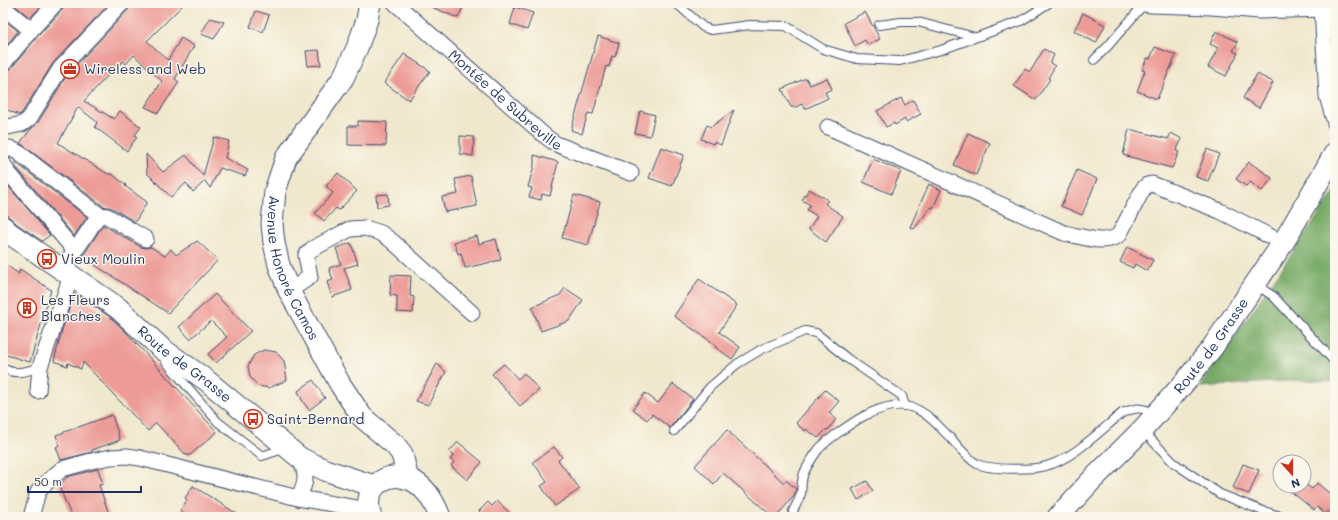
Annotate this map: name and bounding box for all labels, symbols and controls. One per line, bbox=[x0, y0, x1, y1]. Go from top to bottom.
street label: Montée de Subreville bbox=[445, 45, 565, 154]
office icon: Wireless and Web bbox=[59, 58, 81, 80]
place label: Wireless and Web bbox=[84, 59, 206, 78]
street label: Avenue Honoré Camos bbox=[263, 195, 324, 343]
bus stop icon: Vieux Moulin bbox=[36, 248, 58, 270]
place label: Vieux Moulin bbox=[61, 249, 145, 268]
place label: Les Fleurs Blanches bbox=[41, 290, 110, 325]
street label: Route de Grasse bbox=[1169, 294, 1252, 398]
building icon: Les Fleurs Blanches bbox=[16, 297, 38, 319]
street label: Route de Grasse bbox=[134, 321, 236, 406]
bus stop icon: Saint-Bernard bbox=[242, 408, 264, 430]
place label: Saint-Bernard bbox=[267, 409, 365, 428]
north arrow bbox=[1272, 454, 1312, 494]
scale bar bbox=[28, 468, 141, 494]
text: 50 m bbox=[34, 473, 62, 489]
text: N bbox=[1289, 475, 1302, 492]

